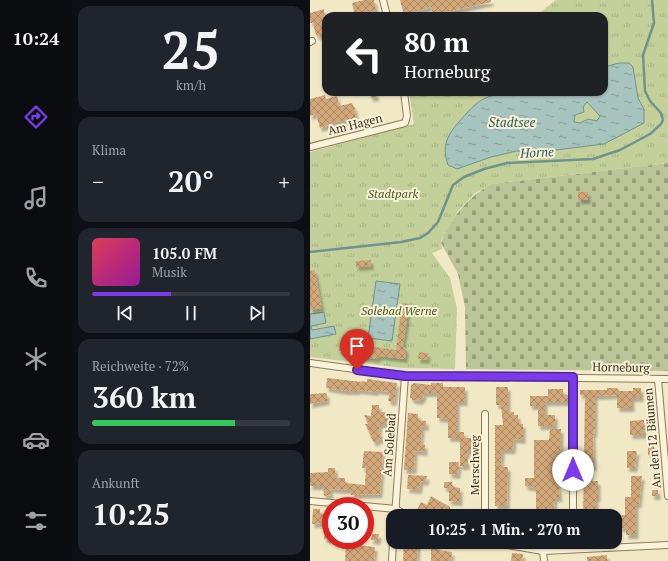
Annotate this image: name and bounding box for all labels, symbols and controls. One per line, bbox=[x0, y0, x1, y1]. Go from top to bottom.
text: 25 bbox=[162, 15, 220, 84]
text: 80 m bbox=[404, 23, 469, 60]
text: 10:24 bbox=[13, 26, 59, 50]
icon: left bbox=[338, 28, 390, 80]
text: Horneburg bbox=[404, 59, 490, 83]
text: km/h bbox=[176, 76, 206, 94]
icon: directions bbox=[22, 103, 50, 131]
street label: Am Hagen bbox=[326, 110, 384, 138]
water label: Stadtsee bbox=[489, 113, 535, 131]
text: Klima bbox=[92, 141, 126, 159]
water label: Horne bbox=[519, 142, 555, 162]
text: 20° bbox=[168, 161, 214, 201]
text: − bbox=[92, 167, 104, 196]
text: + bbox=[278, 167, 290, 196]
icon: music bbox=[22, 184, 50, 212]
park label: Stadtpark bbox=[368, 186, 419, 201]
text: 105.0 FM bbox=[152, 243, 217, 263]
text: Musik bbox=[152, 263, 187, 281]
icon: phone bbox=[22, 264, 50, 292]
icon: previous bbox=[114, 302, 136, 324]
icon: pause bbox=[180, 302, 202, 324]
icon: next bbox=[246, 302, 268, 324]
park label: Solebad Werne bbox=[361, 303, 438, 318]
pin bbox=[340, 329, 374, 370]
icon: arrive bbox=[346, 335, 368, 357]
icon: climate bbox=[22, 345, 50, 373]
text: Reichweite · 72% bbox=[92, 357, 189, 375]
street label: Horneburg bbox=[592, 359, 651, 375]
text: 360 km bbox=[92, 377, 196, 417]
street label: An den 12 Bäumen bbox=[640, 387, 664, 489]
street label: Am Solebad bbox=[379, 412, 399, 477]
icon: car bbox=[22, 426, 50, 454]
street label: Merschweg bbox=[467, 434, 482, 495]
position arrow bbox=[552, 449, 594, 491]
text: Ankunft bbox=[92, 474, 140, 492]
text: 10:25 bbox=[92, 494, 170, 534]
speed limit sign: 30 bbox=[322, 497, 374, 549]
icon: filters bbox=[22, 507, 50, 535]
text: 10:25 · 1 Min. · 270 m bbox=[428, 519, 580, 539]

